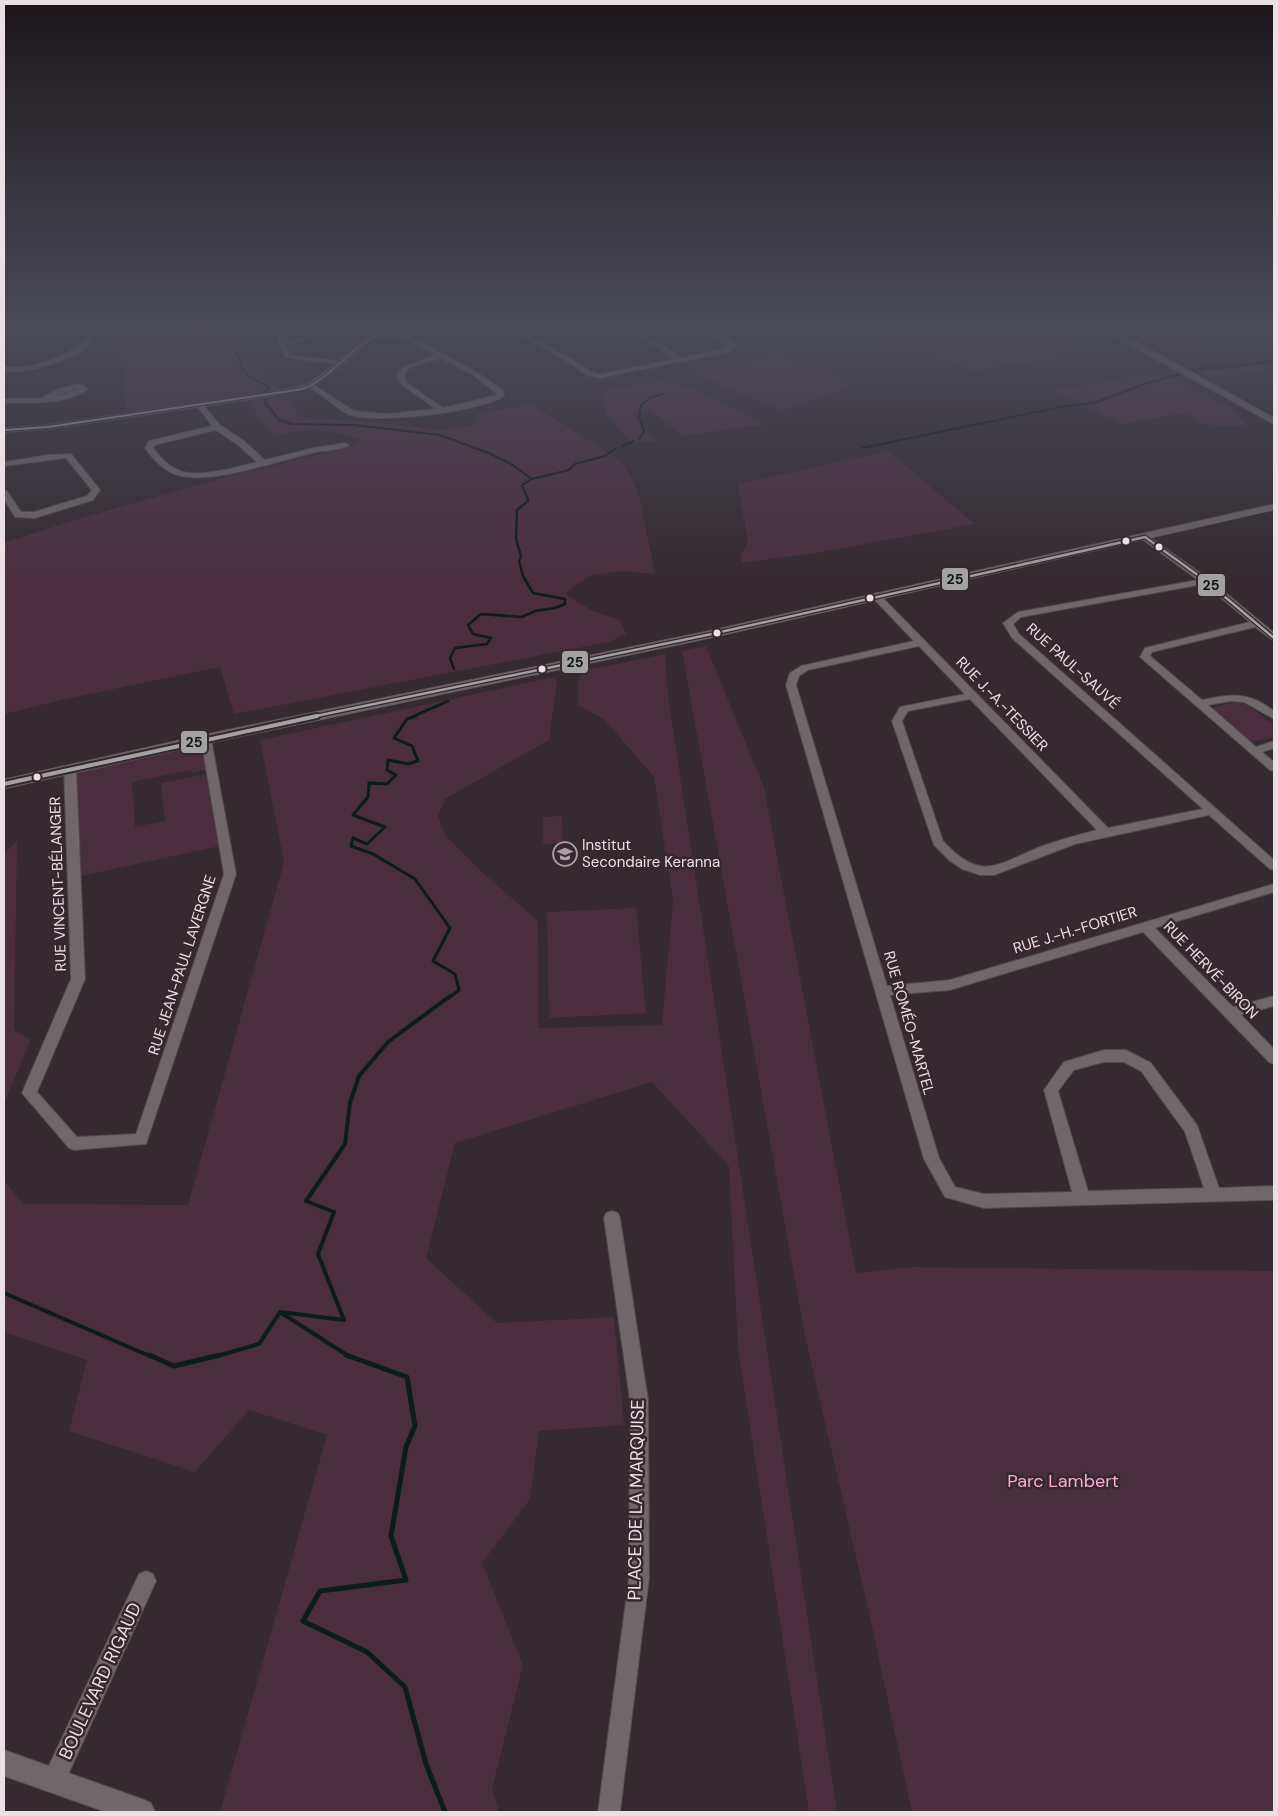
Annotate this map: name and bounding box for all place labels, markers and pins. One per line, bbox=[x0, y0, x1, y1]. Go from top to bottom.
unlabelled marker bbox=[1121, 536, 1131, 546]
unlabelled marker bbox=[1154, 542, 1164, 552]
unlabelled marker bbox=[865, 593, 875, 603]
unlabelled marker bbox=[712, 628, 722, 638]
unlabelled marker bbox=[537, 664, 547, 674]
unlabelled marker bbox=[32, 772, 42, 782]
place label: Institut Secondaire Keranna bbox=[582, 835, 720, 872]
school or university icon: Institut Secondaire Keranna bbox=[552, 841, 578, 867]

